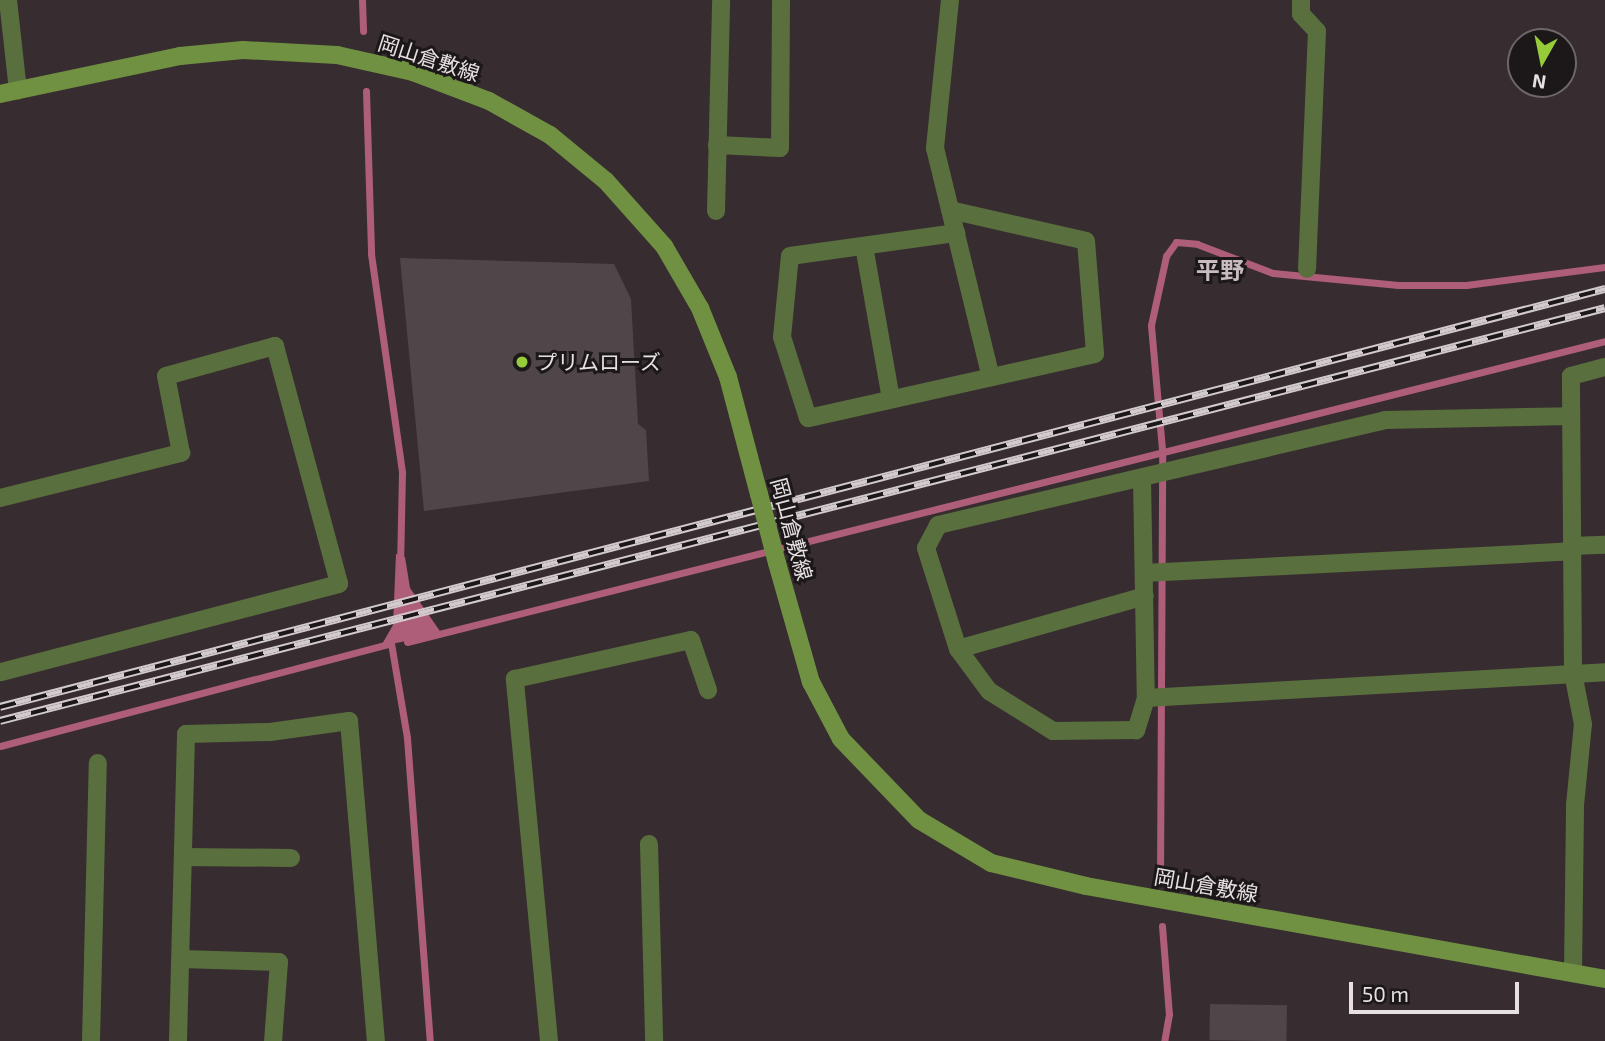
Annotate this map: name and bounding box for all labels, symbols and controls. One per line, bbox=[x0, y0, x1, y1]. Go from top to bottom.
north arrow bbox=[1507, 28, 1577, 98]
street label: 岡山倉敷線 bbox=[375, 30, 483, 86]
text: N bbox=[1530, 70, 1548, 95]
district label: 平野 bbox=[1196, 256, 1244, 284]
place label: プリムローズ bbox=[536, 349, 662, 375]
marker: プリムローズ bbox=[514, 354, 530, 370]
street label: 岡山倉敷線 bbox=[766, 475, 818, 583]
street label: 岡山倉敷線 bbox=[1152, 863, 1260, 907]
scale bar bbox=[1353, 968, 1523, 1012]
text: 50 m bbox=[1362, 981, 1409, 1006]

